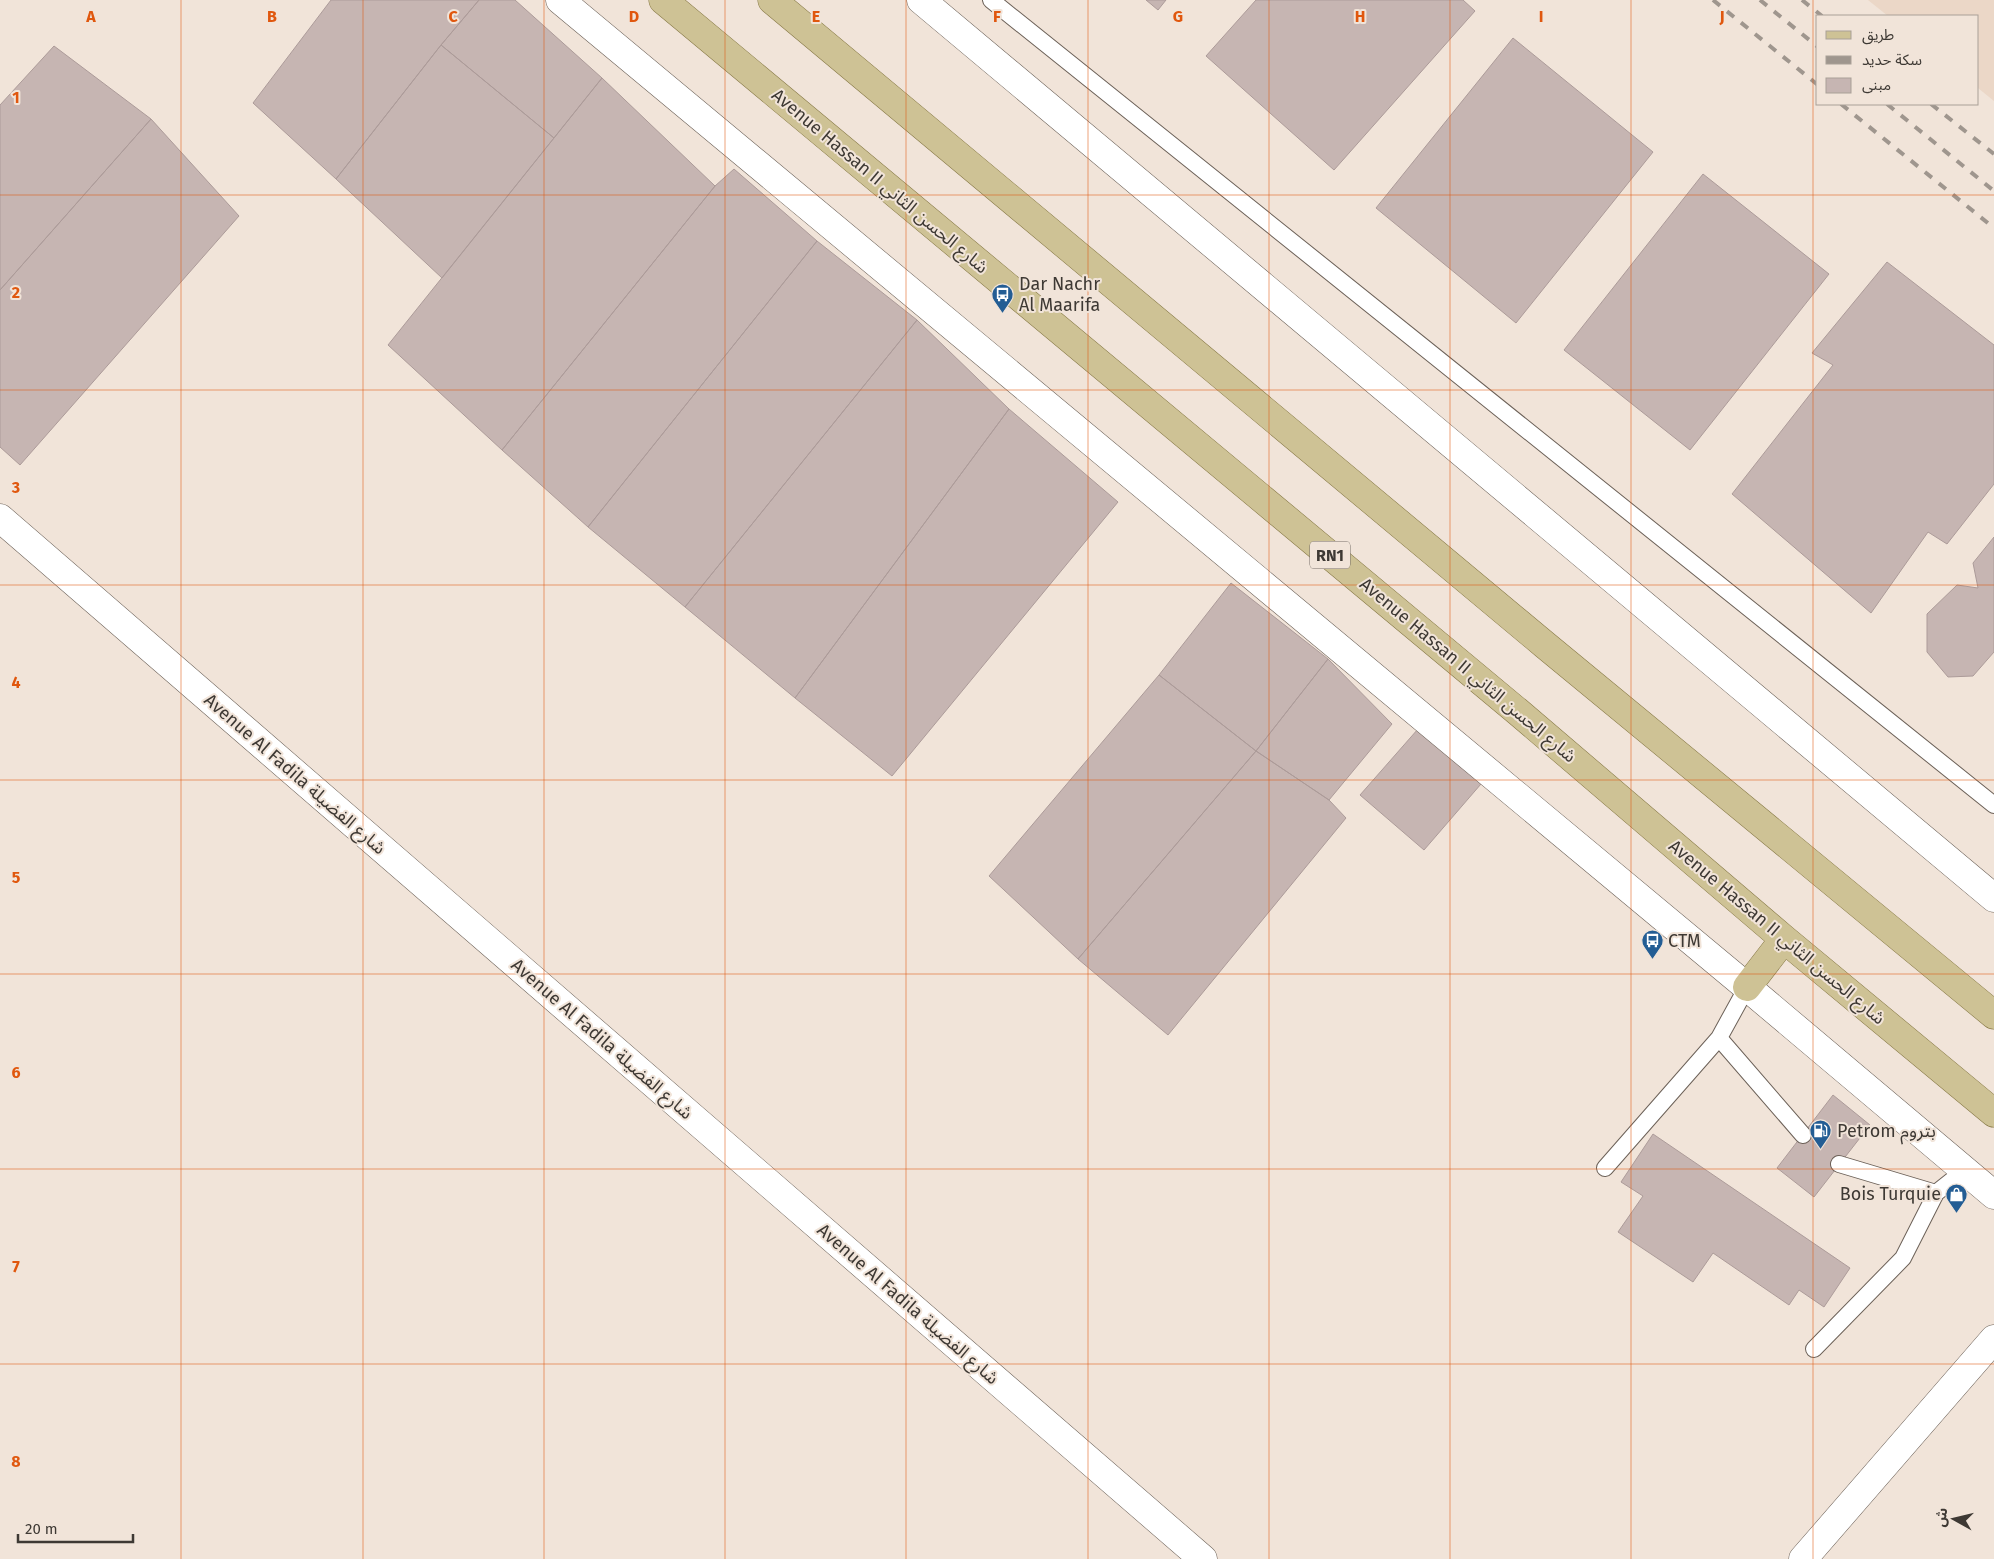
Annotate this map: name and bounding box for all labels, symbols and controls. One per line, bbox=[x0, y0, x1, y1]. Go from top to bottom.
text: A bbox=[85, 7, 96, 26]
text: B bbox=[267, 7, 277, 26]
text: C bbox=[448, 7, 458, 26]
text: D bbox=[629, 7, 639, 26]
text: E bbox=[812, 7, 820, 26]
text: F bbox=[993, 7, 1001, 26]
text: G bbox=[1173, 7, 1183, 26]
text: H bbox=[1355, 7, 1365, 26]
text: I bbox=[1539, 7, 1543, 26]
text: J bbox=[1718, 7, 1725, 26]
legend bbox=[1816, 15, 1979, 105]
text: طريق bbox=[1862, 26, 1894, 45]
text: سكة حديد bbox=[1862, 51, 1922, 69]
text: مبنى bbox=[1862, 76, 1891, 94]
street label: Avenue Hassan II شارع الحسن الثاني bbox=[765, 84, 993, 280]
text: 1 bbox=[12, 88, 20, 107]
place label: Dar Nachr Al Maarifa bbox=[1019, 273, 1100, 316]
bus stop icon: Dar Nachr Al Maarifa bbox=[991, 282, 1015, 313]
text: 2 bbox=[12, 283, 20, 302]
text: 3 bbox=[11, 478, 20, 497]
road number: RN1 bbox=[1310, 542, 1350, 568]
street label: Avenue Hassan II شارع الحسن الثاني bbox=[1353, 573, 1581, 769]
text: 4 bbox=[11, 673, 21, 692]
street label: Avenue Al Fadila شارع الفضيلة bbox=[198, 689, 390, 861]
street label: Avenue Hassan II شارع الحسن الثاني bbox=[1662, 835, 1890, 1031]
text: 5 bbox=[12, 868, 21, 887]
bus stop icon: CTM bbox=[1640, 929, 1664, 960]
place label: CTM bbox=[1668, 930, 1701, 952]
street label: Avenue Al Fadila شارع الفضيلة bbox=[505, 954, 697, 1126]
text: 6 bbox=[11, 1063, 21, 1082]
fuel station icon: Petrom بتروم bbox=[1809, 1119, 1833, 1150]
place label: Petrom بتروم bbox=[1837, 1120, 1936, 1145]
shop icon: Bois Turquie bbox=[1945, 1182, 1969, 1213]
place label: Bois Turquie bbox=[1840, 1183, 1941, 1205]
street label: Avenue Al Fadila شارع الفضيلة bbox=[811, 1219, 1003, 1391]
text: 7 bbox=[12, 1257, 20, 1276]
text: 8 bbox=[11, 1452, 21, 1471]
north arrow bbox=[1929, 1494, 1979, 1544]
text: ش bbox=[1932, 1507, 1951, 1528]
scale bar bbox=[18, 1512, 132, 1544]
text: 20 m bbox=[25, 1520, 58, 1538]

